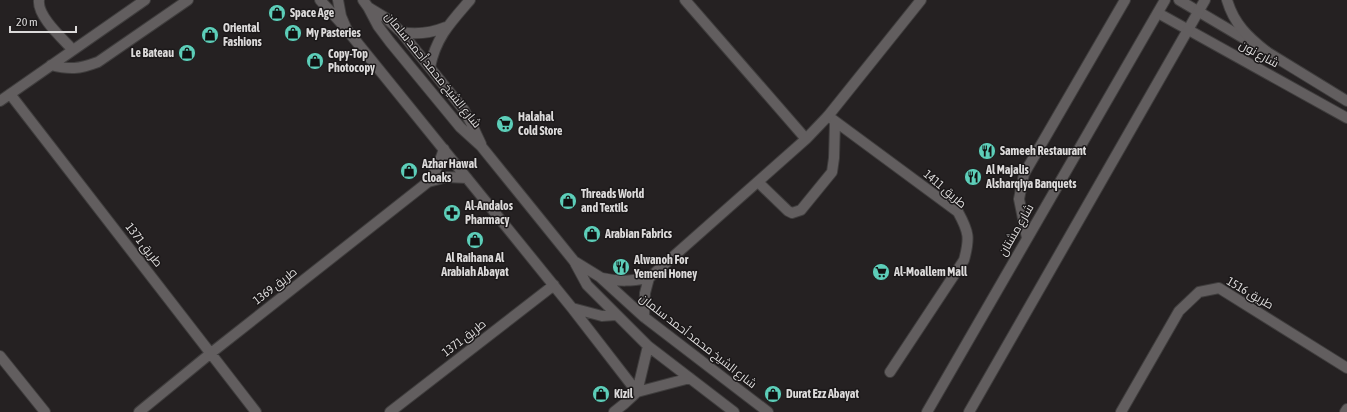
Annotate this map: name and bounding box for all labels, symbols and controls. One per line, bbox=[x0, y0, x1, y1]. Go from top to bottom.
shop icon: Space Age bbox=[267, 3, 287, 23]
place label: Space Age bbox=[290, 6, 335, 20]
scale bar bbox=[10, 8, 76, 34]
street label: شارع الشيخ محمد أحمد سلمان bbox=[381, 9, 485, 131]
text: 20 m bbox=[16, 15, 38, 29]
place label: Oriental Fashions bbox=[223, 21, 262, 49]
shop icon: My Pasteries bbox=[283, 23, 303, 43]
shop icon: Oriental Fashions bbox=[200, 25, 220, 45]
place label: My Pasteries bbox=[306, 26, 362, 40]
street label: شارع نون bbox=[1236, 37, 1281, 71]
shop icon: Le Bateau bbox=[177, 43, 197, 63]
place label: Le Bateau bbox=[131, 46, 174, 60]
place label: Copy-Top Photocopy bbox=[328, 47, 375, 75]
shop icon: Copy-Top Photocopy bbox=[305, 51, 325, 71]
place label: Halahal Cold Store bbox=[518, 110, 563, 138]
supermarket icon: Halahal Cold Store bbox=[495, 114, 515, 134]
restaurant icon: Sameeh Restaurant bbox=[977, 141, 997, 161]
place label: Sameeh Restaurant bbox=[1000, 144, 1087, 158]
place label: Azhar Hawal Cloaks bbox=[421, 157, 478, 185]
shop icon: Azhar Hawal Cloaks bbox=[399, 161, 419, 181]
place label: Al Majalis Alsharqiya Banquets bbox=[985, 163, 1077, 191]
street label: طريق 1411 bbox=[921, 167, 969, 211]
restaurant icon: Al Majalis Alsharqiya Banquets bbox=[963, 167, 983, 187]
place label: Threads World and Textils bbox=[581, 187, 645, 215]
shop icon: Threads World and Textils bbox=[558, 191, 578, 211]
place label: Al-Andalos Pharmacy bbox=[464, 199, 514, 227]
street label: شارع مشتان bbox=[995, 201, 1037, 259]
pharmacy icon: Al-Andalos Pharmacy bbox=[442, 203, 462, 223]
street label: طريق 1371 bbox=[123, 220, 165, 270]
shop icon: Arabian Fabrics bbox=[582, 224, 602, 244]
place label: Arabian Fabrics bbox=[604, 227, 673, 241]
shop icon: Al Raihana Al Arabiah Abayat bbox=[465, 230, 485, 250]
place label: Al Raihana Al Arabiah Abayat bbox=[440, 251, 509, 279]
place label: Alwanoh For Yemeni Honey bbox=[633, 253, 697, 281]
restaurant icon: Alwanoh For Yemeni Honey bbox=[611, 257, 631, 277]
supermarket icon: Al-Moallem Mall bbox=[871, 262, 891, 282]
street label: طريق 1369 bbox=[250, 265, 300, 307]
place label: Al-Moallem Mall bbox=[893, 265, 968, 279]
street label: طريق 1516 bbox=[1224, 274, 1276, 312]
street label: شارع الشيخ محمد أحمد سلمان bbox=[636, 290, 760, 392]
street label: طريق 1371 bbox=[439, 317, 489, 359]
shop icon: Kizil bbox=[591, 384, 611, 404]
shop icon: Durat Ezz Abayat bbox=[763, 384, 783, 404]
place label: Kizil bbox=[614, 387, 634, 401]
place label: Durat Ezz Abayat bbox=[786, 387, 859, 401]

